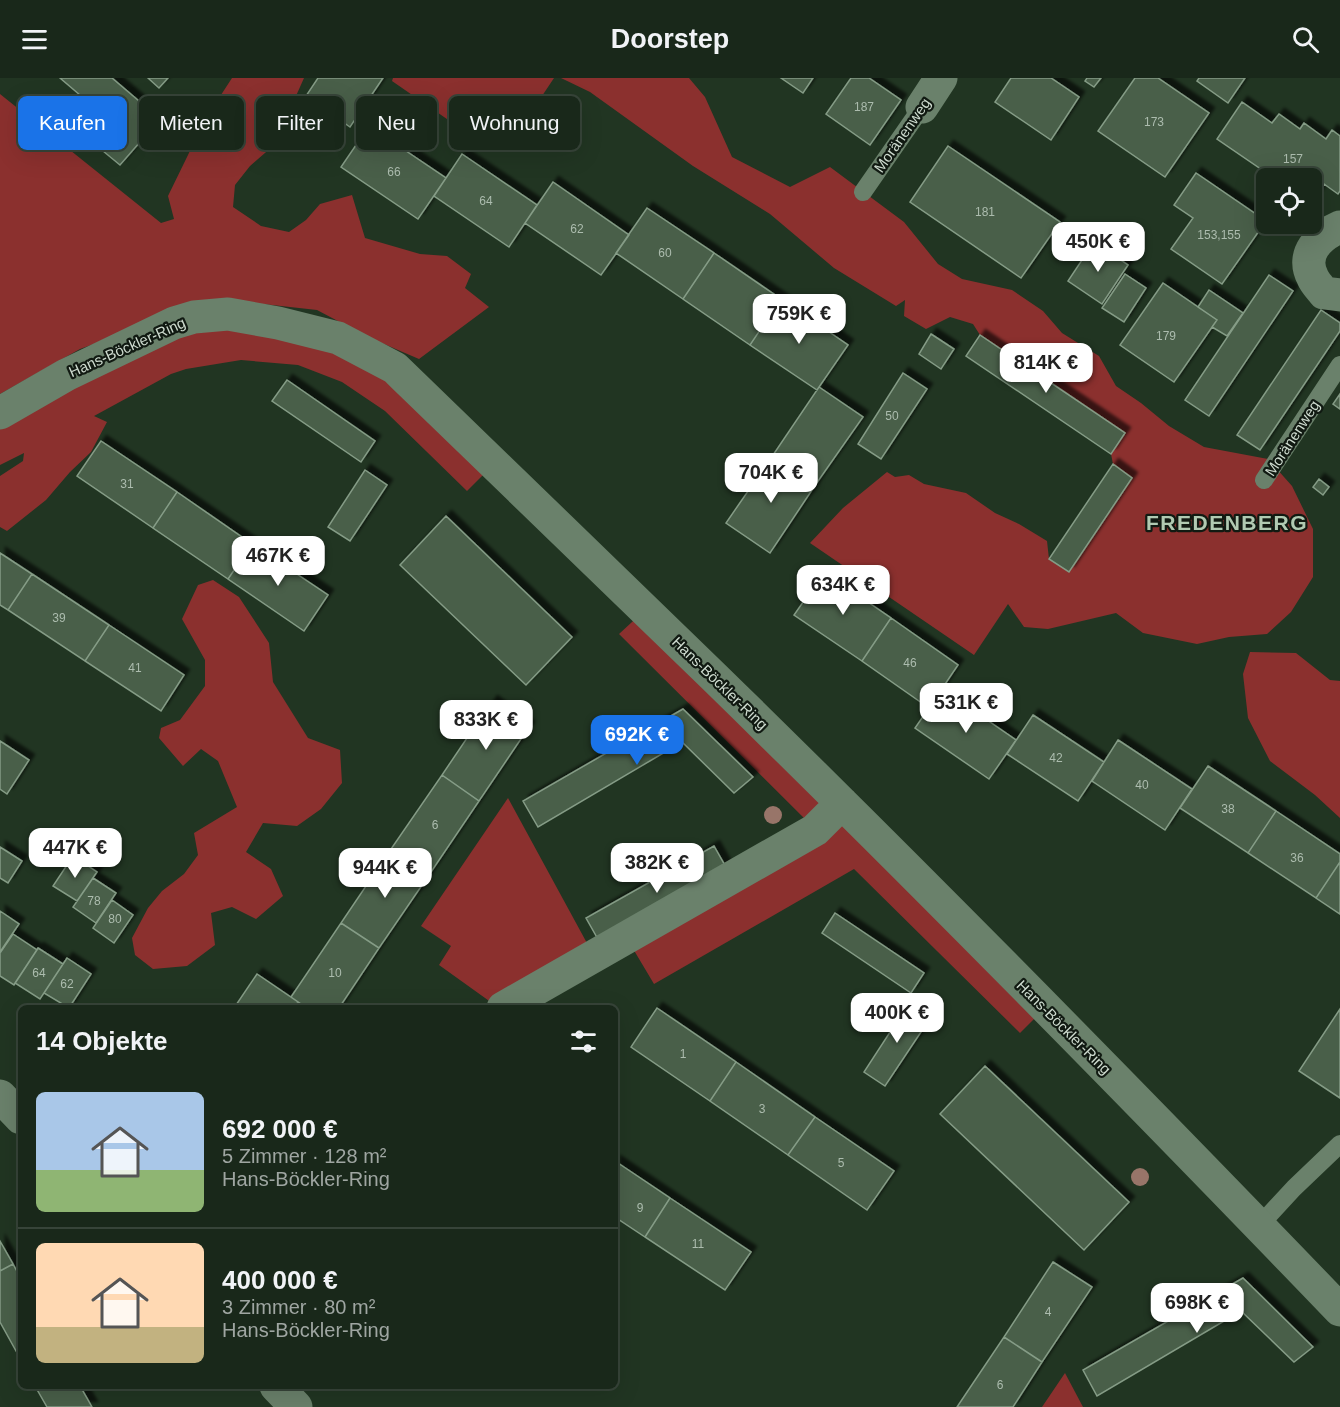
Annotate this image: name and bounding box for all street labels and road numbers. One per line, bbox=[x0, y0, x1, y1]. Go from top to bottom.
street label: Moränenweg bbox=[870, 95, 934, 175]
street label: Hans-Böckler-Ring bbox=[66, 314, 188, 380]
street label: Moränenweg bbox=[1261, 397, 1323, 479]
street label: Hans-Böckler-Ring bbox=[669, 633, 771, 733]
street label: Hans-Böckler-Ring bbox=[1013, 976, 1115, 1078]

